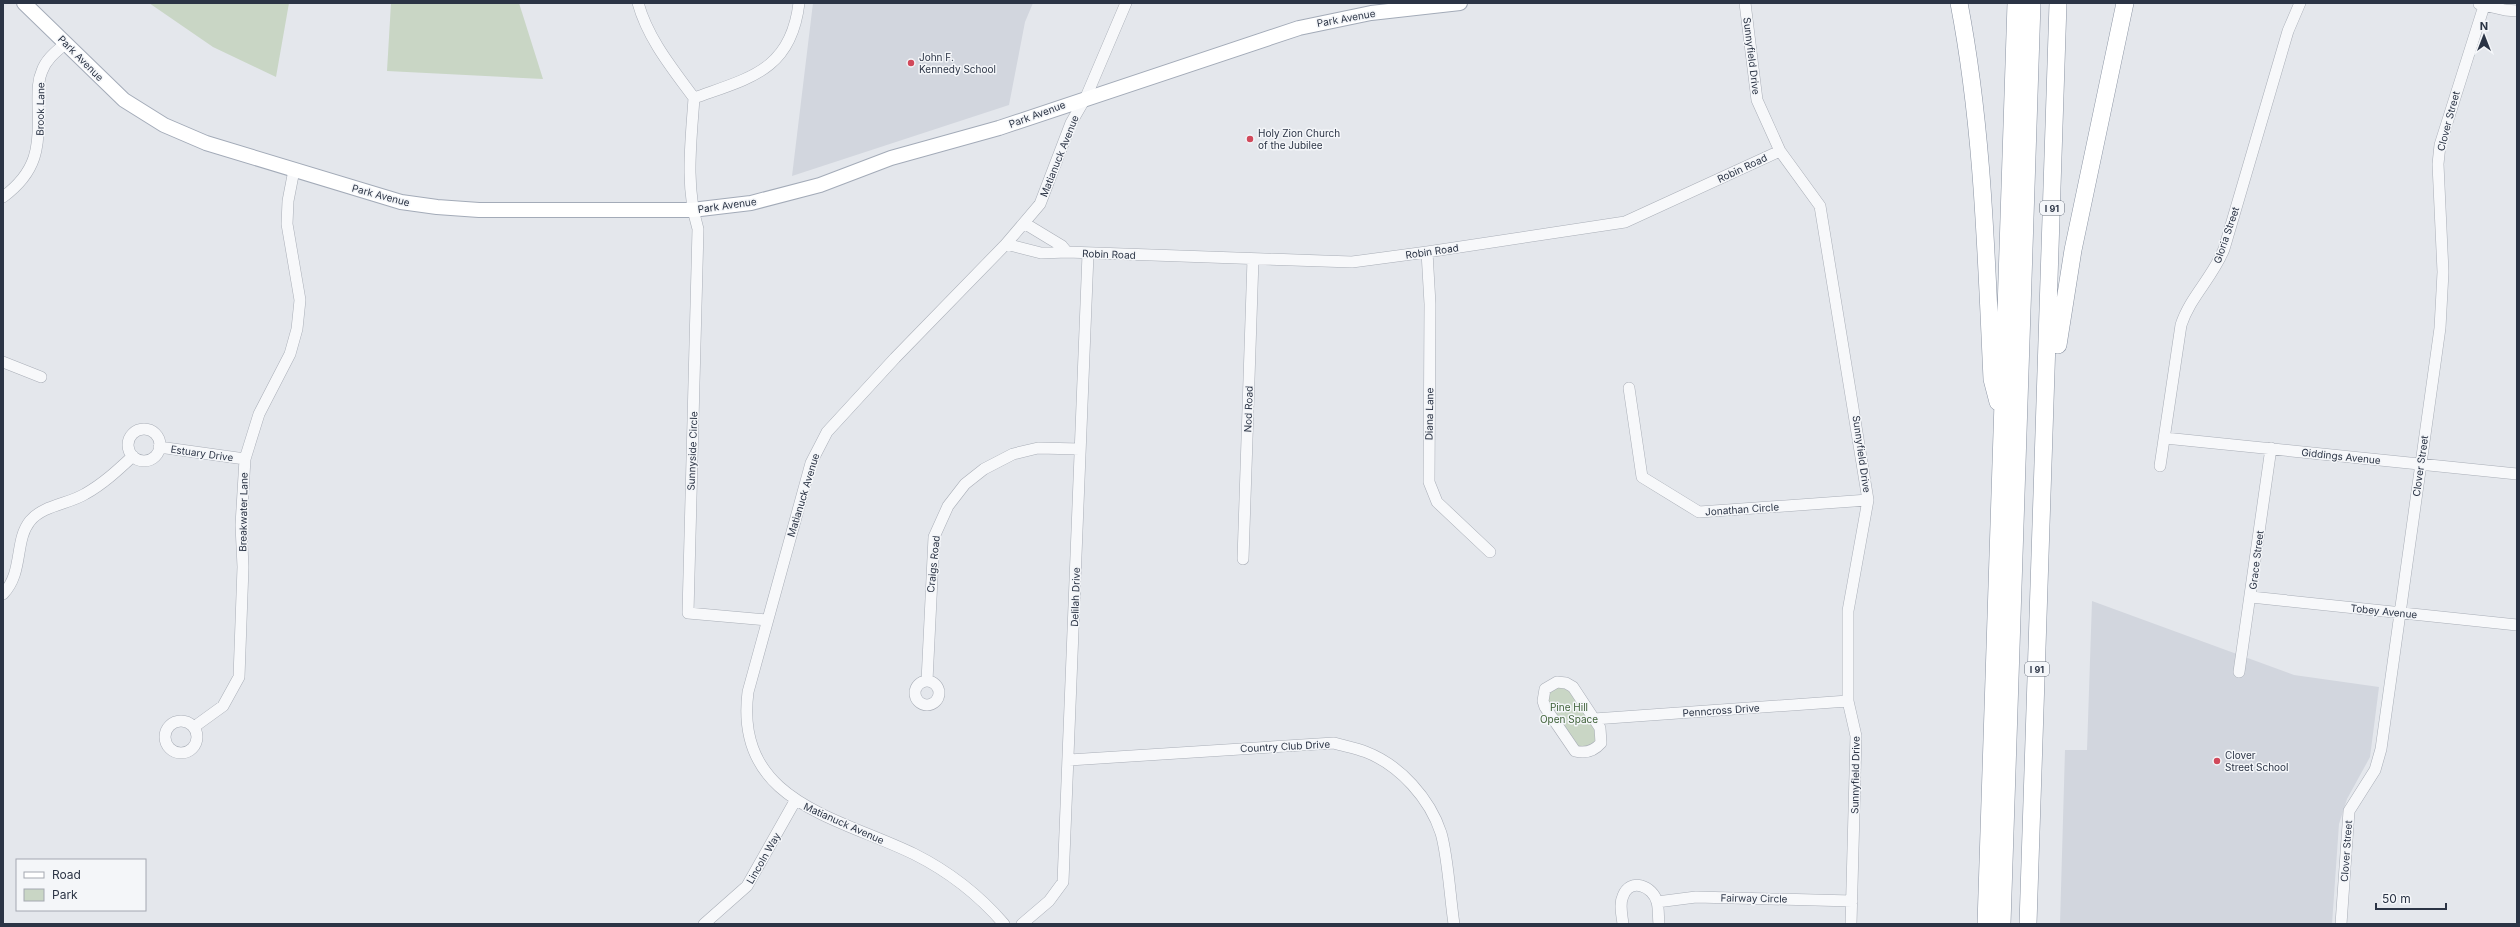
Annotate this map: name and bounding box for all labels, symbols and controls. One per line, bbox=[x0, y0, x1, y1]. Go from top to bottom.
street label: Park Avenue bbox=[1316, 7, 1376, 29]
north arrow bbox=[2464, 16, 2504, 56]
street label: Sunnyfield Drive bbox=[1741, 17, 1763, 96]
text: N bbox=[2480, 19, 2488, 33]
street label: Park Avenue bbox=[56, 33, 106, 83]
place label: John F. Kennedy School bbox=[919, 51, 996, 75]
marker: John F. Kennedy School bbox=[906, 58, 916, 68]
street label: Brook Lane bbox=[34, 82, 46, 136]
street label: Clover Street bbox=[2434, 89, 2462, 152]
street label: Park Avenue bbox=[1007, 98, 1067, 130]
street label: Matianuck Avenue bbox=[1037, 113, 1081, 199]
place label: Holy Zion Church of the Jubilee bbox=[1258, 127, 1340, 151]
marker: Holy Zion Church of the Jubilee bbox=[1245, 134, 1255, 144]
street label: Robin Road bbox=[1715, 151, 1769, 185]
street label: Park Avenue bbox=[351, 182, 411, 209]
street label: Park Avenue bbox=[697, 195, 757, 215]
road number: I 91 bbox=[2040, 201, 2064, 215]
street label: Gloria Street bbox=[2211, 205, 2241, 265]
street label: Robin Road bbox=[1405, 241, 1459, 261]
street label: Robin Road bbox=[1082, 247, 1136, 261]
street label: Nod Road bbox=[1241, 386, 1255, 432]
street label: Diana Lane bbox=[1423, 387, 1435, 440]
street label: Sunnyside Circle bbox=[685, 411, 699, 491]
street label: Sunnyfield Drive bbox=[1851, 415, 1873, 494]
street label: Clover Street bbox=[2410, 434, 2430, 497]
street label: Estuary Drive bbox=[170, 443, 234, 463]
street label: Giddings Avenue bbox=[2301, 446, 2381, 466]
street label: Matianuck Avenue bbox=[785, 452, 821, 538]
street label: Breakwater Lane bbox=[236, 472, 250, 552]
street label: Jonathan Circle bbox=[1705, 500, 1780, 518]
street label: Grace Street bbox=[2246, 529, 2266, 590]
street label: Craigs Road bbox=[924, 535, 942, 593]
street label: Delilah Drive bbox=[1068, 567, 1082, 627]
street label: Tobey Avenue bbox=[2350, 602, 2418, 620]
road number: I 91 bbox=[2025, 662, 2049, 676]
park label: Pine Hill Open Space bbox=[1540, 701, 1598, 725]
street label: Penncross Drive bbox=[1682, 701, 1760, 719]
street label: Sunnyfield Drive bbox=[1848, 736, 1862, 814]
street label: Country Club Drive bbox=[1240, 738, 1330, 754]
place label: Clover Street School bbox=[2225, 749, 2289, 773]
marker: Clover Street School bbox=[2212, 756, 2222, 766]
street label: Matianuck Avenue bbox=[802, 800, 886, 846]
street label: Clover Street bbox=[2338, 819, 2354, 882]
street label: Lincoln Way bbox=[743, 830, 783, 886]
legend bbox=[16, 859, 146, 911]
text: Road bbox=[52, 867, 81, 882]
scale bar bbox=[2376, 885, 2446, 911]
text: Park bbox=[52, 887, 78, 902]
street label: Fairway Circle bbox=[1720, 891, 1788, 905]
text: 50 m bbox=[2382, 891, 2411, 906]

